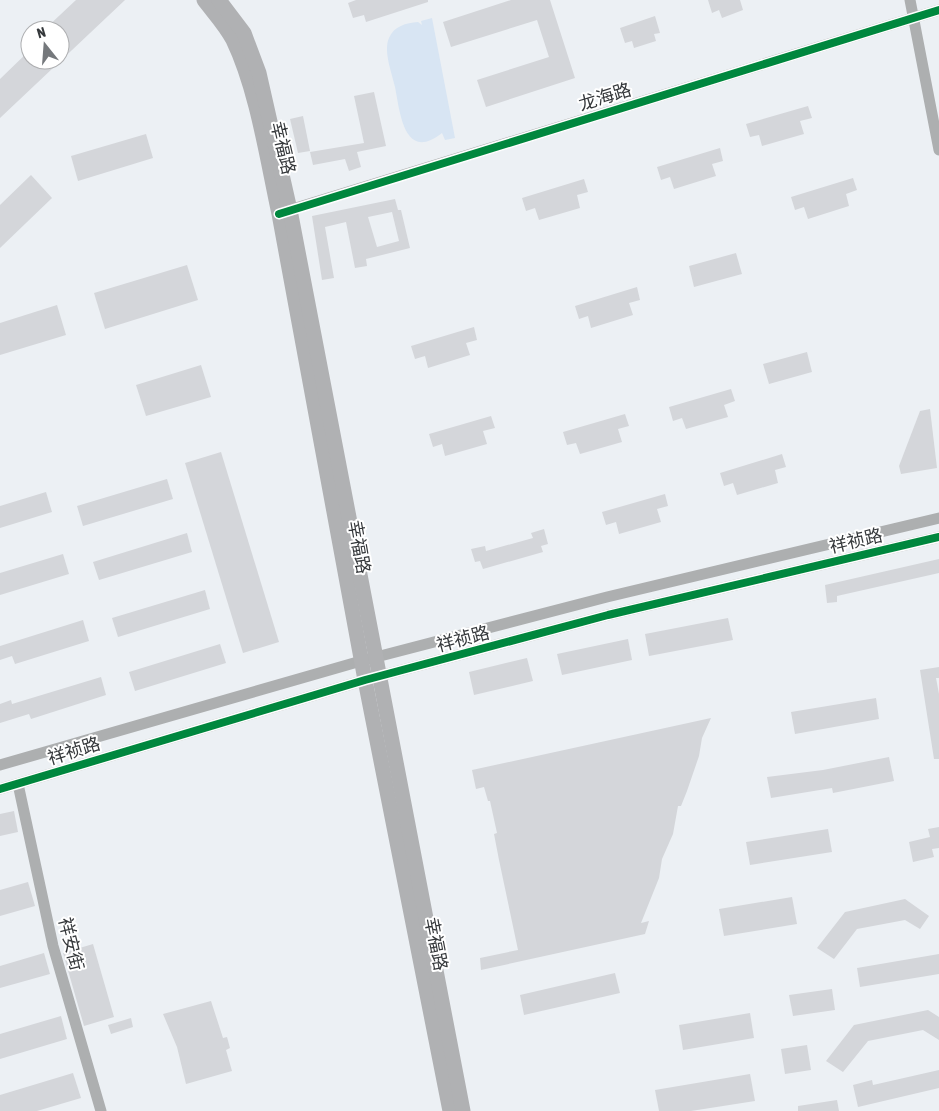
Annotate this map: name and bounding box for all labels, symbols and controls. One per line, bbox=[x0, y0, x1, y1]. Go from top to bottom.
north arrow bbox=[20, 20, 70, 70]
text: N bbox=[35, 24, 47, 41]
street label: 龙海路 bbox=[576, 79, 634, 114]
street label: 幸福路 bbox=[267, 119, 300, 177]
street label: 幸福路 bbox=[344, 519, 375, 575]
street label: 祥祯路 bbox=[827, 524, 885, 557]
street label: 祥祯路 bbox=[434, 621, 492, 656]
street label: 祥祯路 bbox=[45, 733, 103, 768]
street label: 祥安街 bbox=[55, 915, 88, 973]
street label: 幸福路 bbox=[421, 915, 452, 972]

